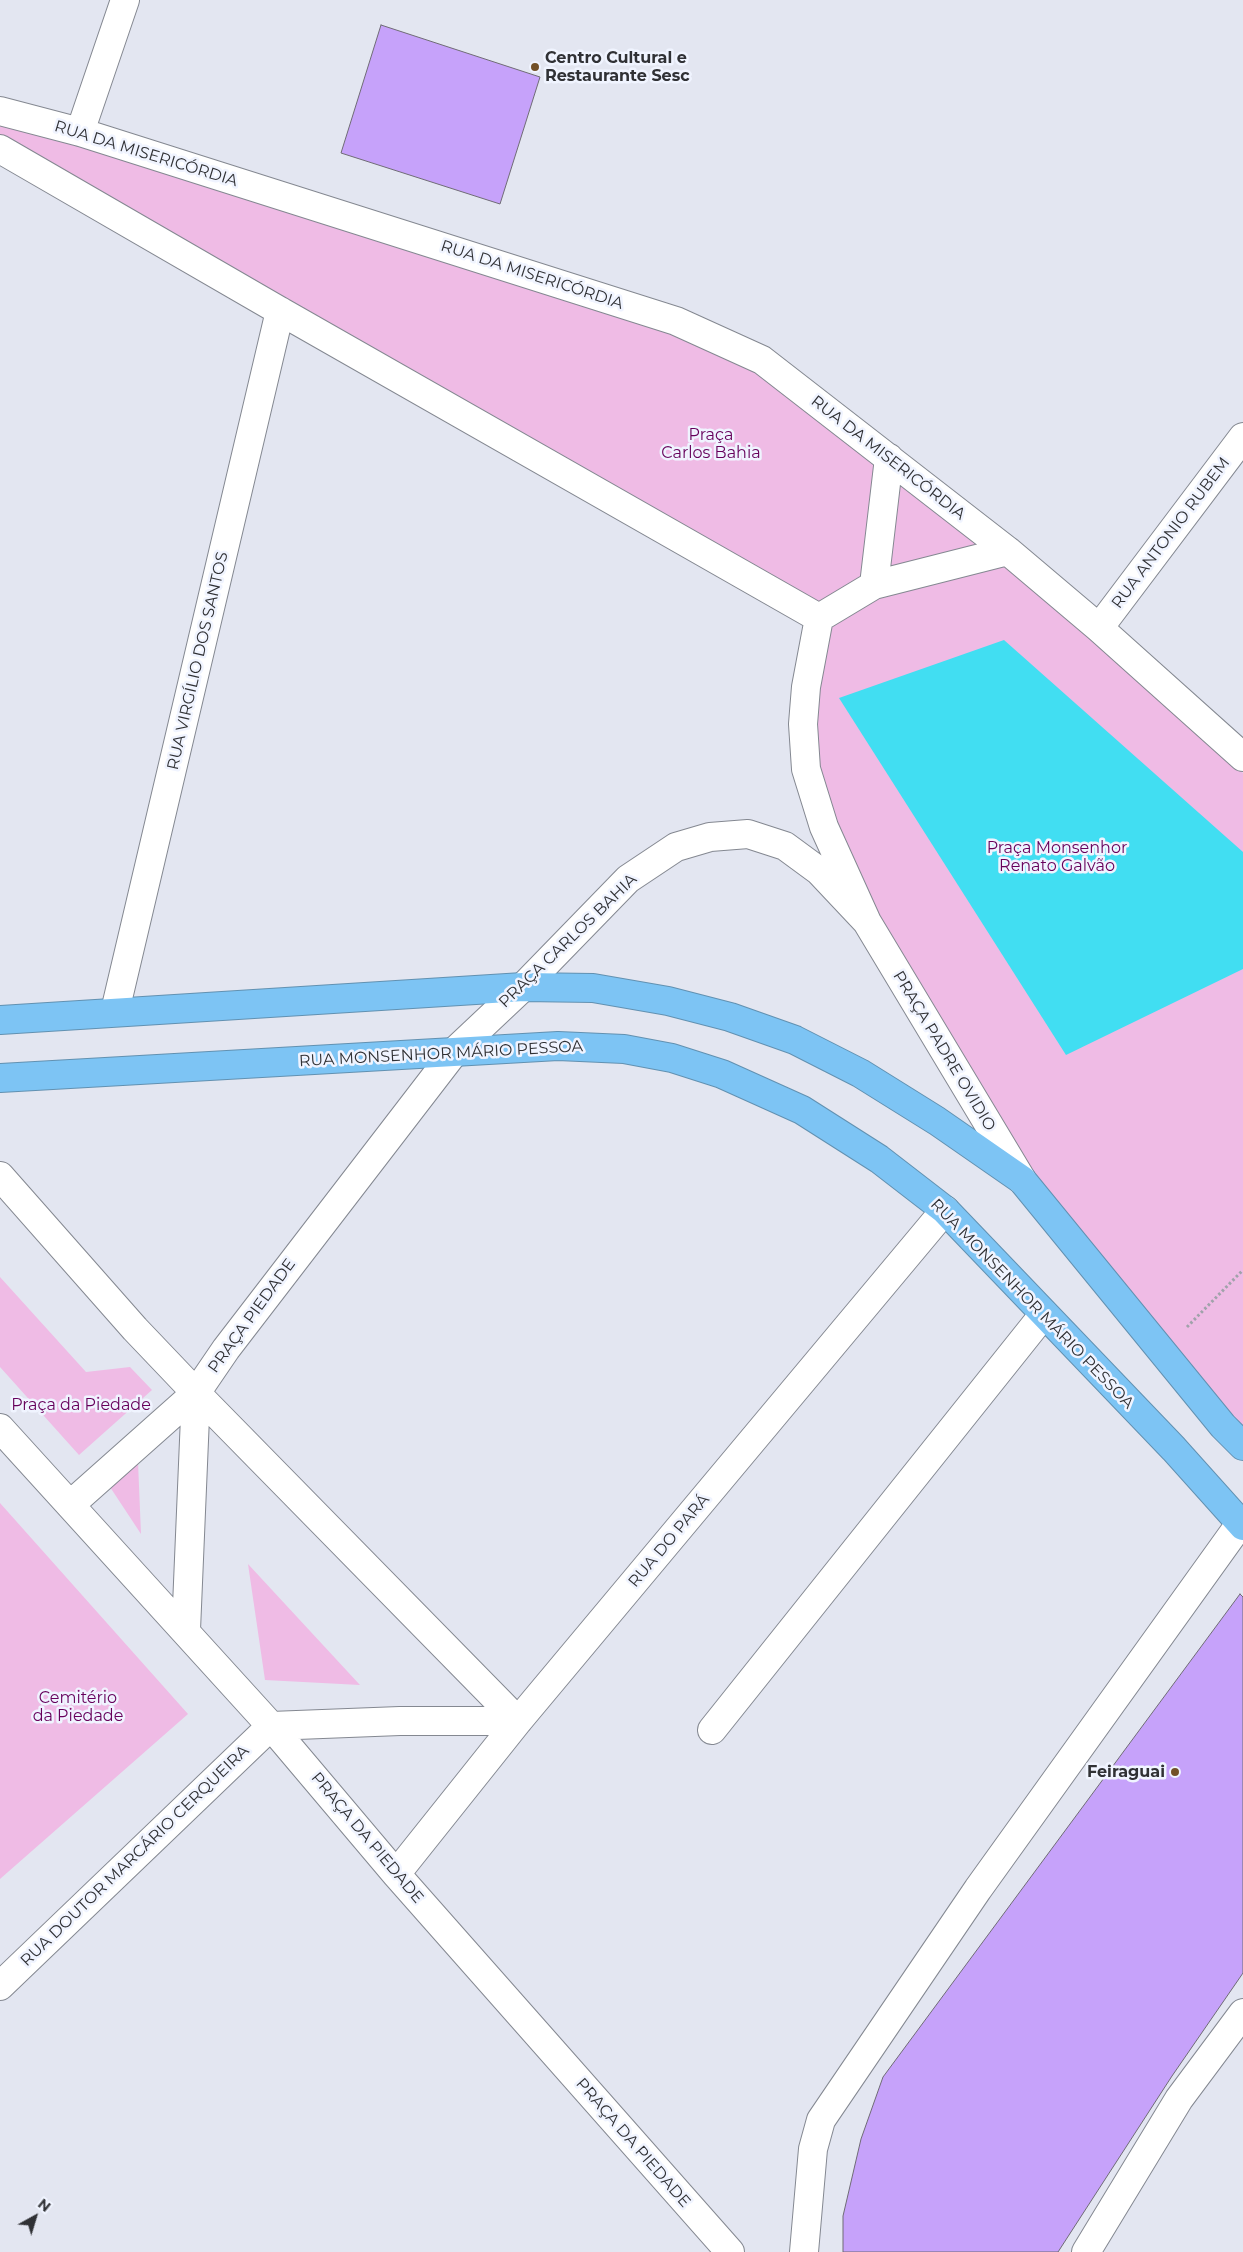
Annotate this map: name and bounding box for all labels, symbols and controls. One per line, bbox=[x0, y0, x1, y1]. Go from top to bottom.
place label: Centro Cultural e Restaurante Sesc bbox=[545, 48, 690, 86]
marker: Centro Cultural e Restaurante Sesc bbox=[529, 61, 541, 73]
street label: RUA DA MISERICÓRDIA bbox=[52, 117, 240, 191]
street label: RUA DA MISERICÓRDIA bbox=[438, 236, 626, 314]
street label: RUA DA MISERICÓRDIA bbox=[807, 392, 969, 524]
park label: Praça Carlos Bahia bbox=[661, 425, 761, 463]
street label: RUA ANTONIO RUBEM bbox=[1108, 454, 1234, 612]
street label: RUA VIRGÍLIO DOS SANTOS bbox=[164, 550, 232, 772]
park label: Praça Monsenhor Renato Galvão bbox=[987, 838, 1127, 876]
street label: PRAÇA CARLOS BAHIA bbox=[495, 870, 641, 1012]
street label: PRAÇA PADRE OVIDIO bbox=[889, 968, 999, 1134]
street label: RUA MONSENHOR MÁRIO PESSOA bbox=[299, 1037, 583, 1071]
street label: RUA MONSENHOR MÁRIO PESSOA bbox=[926, 1195, 1138, 1413]
street label: PRAÇA PIEDADE bbox=[204, 1255, 300, 1377]
park label: Praça da Piedade bbox=[11, 1395, 151, 1415]
street label: RUA DO PARÁ bbox=[624, 1490, 714, 1592]
park label: Cemitério da Piedade bbox=[33, 1688, 123, 1726]
street label: RUA DOUTOR MARCÁRIO CERQUEIRA bbox=[17, 1741, 253, 1971]
place label: Feiraguai bbox=[1087, 1762, 1165, 1782]
marker: Feiraguai bbox=[1169, 1766, 1181, 1778]
street label: PRAÇA DA PIEDADE bbox=[307, 1769, 427, 1907]
street label: PRAÇA DA PIEDADE bbox=[572, 2074, 694, 2212]
north arrow bbox=[10, 2192, 60, 2242]
text: N bbox=[34, 2195, 54, 2216]

